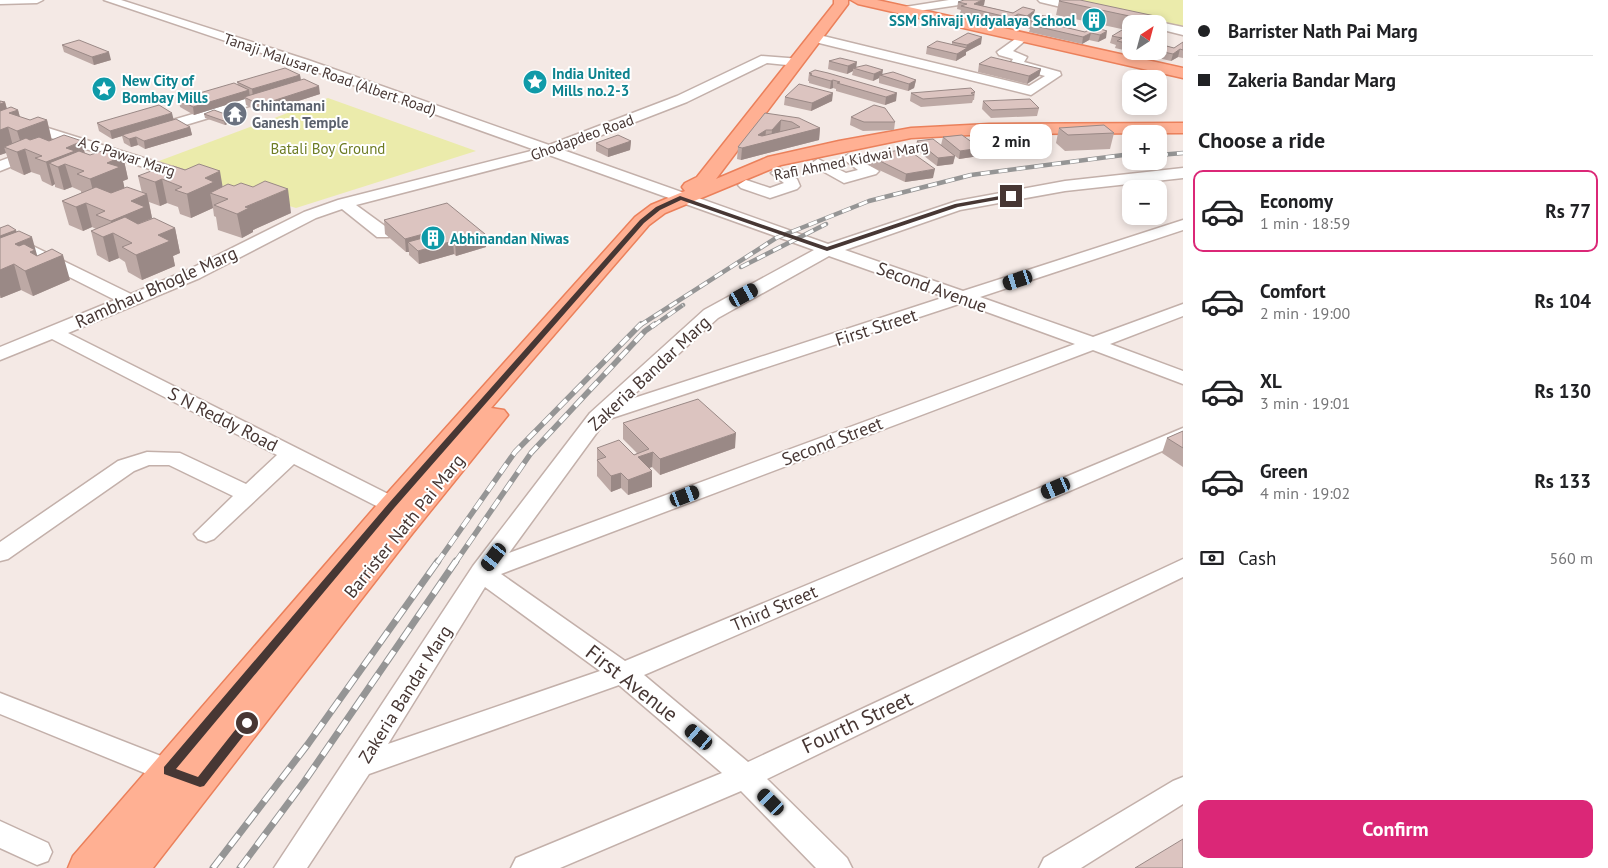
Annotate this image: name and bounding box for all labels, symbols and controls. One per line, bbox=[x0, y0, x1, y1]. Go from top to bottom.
building icon: SSM Shivaji Vidyalaya School bbox=[1081, 7, 1107, 33]
place label: SSM Shivaji Vidyalaya School bbox=[889, 11, 1077, 30]
north arrow bbox=[1122, 15, 1168, 60]
map controls bbox=[1122, 15, 1167, 225]
text: Barrister Nath Pai Marg bbox=[1228, 19, 1418, 43]
street label: Tanaji Malusare Road (Albert Road) bbox=[221, 29, 439, 119]
place label: India United Mills no.2-3 bbox=[552, 64, 630, 100]
text: Zakeria Bandar Marg bbox=[1228, 68, 1396, 92]
place icon: India United Mills no.2-3 bbox=[522, 69, 548, 95]
button: layers bbox=[1122, 70, 1167, 115]
place label: New City of Bombay Mills bbox=[122, 71, 208, 107]
place icon: New City of Bombay Mills bbox=[91, 76, 117, 102]
place label: Chintamani Ganesh Temple bbox=[252, 96, 349, 132]
temple icon: Chintamani Ganesh Temple bbox=[222, 101, 248, 127]
street label: Ghodapdeo Road bbox=[528, 110, 636, 164]
callout: 2 min bbox=[970, 124, 1052, 158]
button: + bbox=[1122, 125, 1167, 170]
text: Choose a ride bbox=[1198, 126, 1325, 154]
street label: A G Pawar Marg bbox=[76, 131, 178, 181]
text: 2 min bbox=[991, 131, 1031, 151]
street label: Rafi Ahmed Kidwai Marg bbox=[772, 136, 930, 184]
park label: Batali Boy Ground bbox=[271, 139, 385, 158]
button: − bbox=[1122, 180, 1167, 225]
route end bbox=[1000, 185, 1022, 207]
icon: car bbox=[1200, 189, 1245, 234]
text: Economy bbox=[1260, 189, 1333, 213]
text: Rs 77 bbox=[1545, 199, 1591, 223]
text: 1 min · 18:59 bbox=[1260, 213, 1350, 233]
building icon: Abhinandan Niwas bbox=[420, 225, 446, 251]
place label: Abhinandan Niwas bbox=[450, 229, 569, 248]
street label: Rambhau Bhogle Marg bbox=[71, 241, 241, 333]
street label: Second Avenue bbox=[874, 256, 990, 318]
car bbox=[1001, 268, 1034, 292]
icon: car bbox=[1200, 279, 1245, 324]
text: Comfort bbox=[1260, 279, 1326, 303]
car bbox=[727, 281, 760, 309]
text: Rs 104 bbox=[1534, 289, 1591, 313]
street label: First Street bbox=[832, 303, 920, 351]
text: 2 min · 19:00 bbox=[1260, 303, 1350, 323]
street label: Zakeria Bandar Marg bbox=[583, 311, 715, 435]
icon: car bbox=[1200, 369, 1245, 414]
text: XL bbox=[1260, 369, 1282, 393]
text: Rs 130 bbox=[1534, 379, 1591, 403]
street label: S N Reddy Road bbox=[164, 381, 282, 457]
text: 3 min · 19:01 bbox=[1260, 393, 1350, 413]
street label: Second Street bbox=[778, 411, 886, 471]
street label: Barrister Nath Pai Marg bbox=[339, 449, 469, 603]
icon: car bbox=[1200, 459, 1245, 504]
text: Green bbox=[1260, 459, 1308, 483]
text: Rs 133 bbox=[1534, 469, 1591, 493]
car bbox=[1039, 475, 1072, 501]
text: 4 min · 19:02 bbox=[1260, 483, 1350, 503]
car bbox=[668, 484, 701, 508]
car bbox=[478, 541, 509, 573]
icon: cash bbox=[1198, 544, 1226, 572]
text: Cash bbox=[1238, 546, 1276, 570]
text: 560 m bbox=[1550, 548, 1593, 568]
street label: Third Street bbox=[728, 580, 820, 636]
street label: Zakeria Bandar Marg bbox=[353, 621, 457, 767]
street label: First Avenue bbox=[580, 638, 684, 728]
street label: Fourth Street bbox=[797, 685, 917, 759]
route start bbox=[236, 712, 258, 734]
car bbox=[682, 722, 715, 752]
car bbox=[755, 786, 786, 818]
button: Confirm bbox=[1198, 800, 1593, 858]

